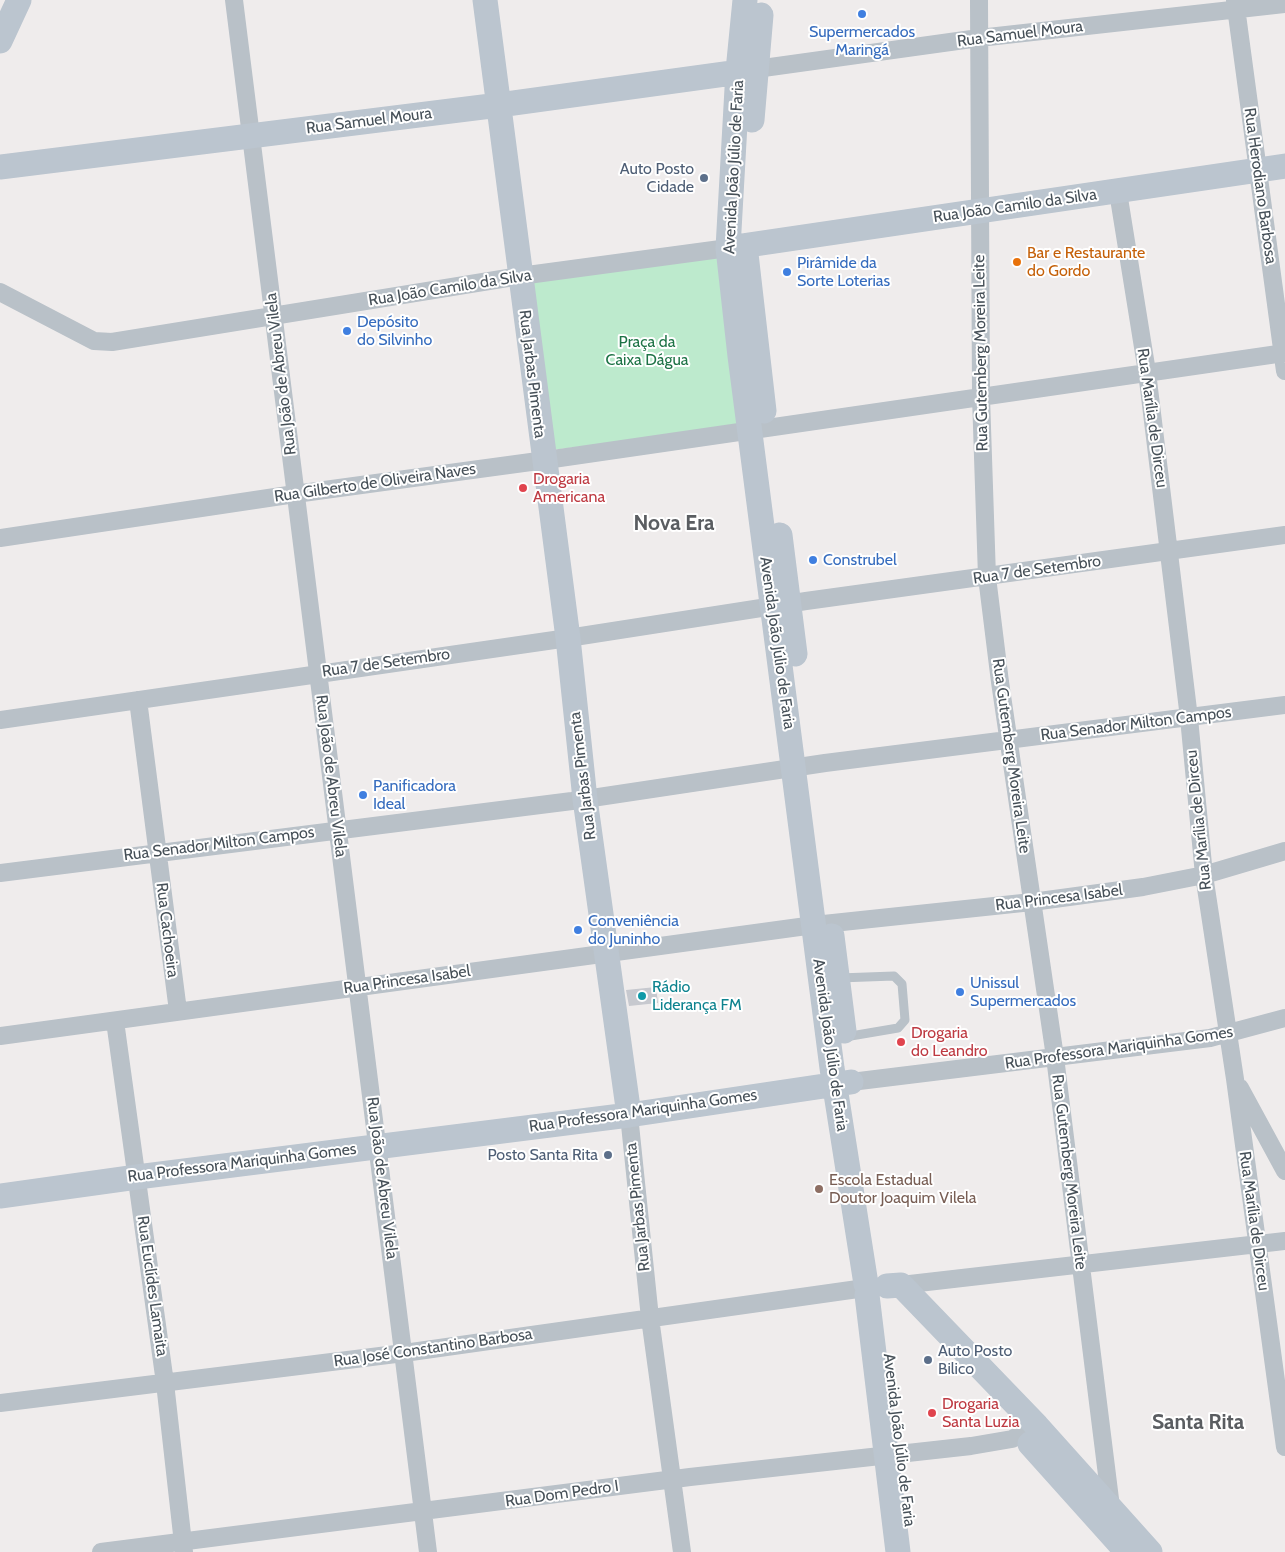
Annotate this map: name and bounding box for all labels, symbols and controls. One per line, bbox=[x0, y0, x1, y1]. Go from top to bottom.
marker: Supermercados Maringá bbox=[856, 8, 868, 20]
street label: Rua Samuel Moura bbox=[956, 17, 1084, 51]
place label: Supermercados Maringá bbox=[809, 22, 915, 60]
street label: Avenida João Júlio de Faria bbox=[720, 79, 748, 255]
street label: Rua Samuel Moura bbox=[305, 104, 433, 138]
street label: Rua Herodiano Barbosa bbox=[1240, 107, 1280, 265]
place label: Auto Posto Cidade bbox=[620, 159, 694, 197]
marker: Auto Posto Cidade bbox=[698, 172, 710, 184]
street label: Rua João Camilo da Silva bbox=[932, 185, 1098, 227]
place label: Bar e Restaurante do Gordo bbox=[1027, 243, 1145, 281]
place label: Pirâmide da Sorte Loterias bbox=[797, 253, 890, 291]
street label: Rua Gutemberg Moreira Leite bbox=[970, 255, 992, 451]
marker: Bar e Restaurante do Gordo bbox=[1011, 256, 1023, 268]
street label: Rua João Camilo da Silva bbox=[367, 266, 533, 310]
marker: Pirâmide da Sorte Loterias bbox=[781, 266, 793, 278]
street label: Rua João de Abreu Vilela bbox=[262, 292, 300, 456]
street label: Rua Jarbas Pimenta bbox=[515, 309, 549, 439]
place label: Depósito do Silvinho bbox=[357, 312, 432, 350]
marker: Depósito do Silvinho bbox=[341, 325, 353, 337]
park label: Praça da Caixa Dágua bbox=[606, 332, 688, 370]
street label: Rua Marília de Dirceu bbox=[1133, 347, 1171, 489]
street label: Rua Gilberto de Oliveira Naves bbox=[273, 459, 477, 507]
place label: Drogaria Americana bbox=[533, 469, 605, 507]
marker: Drogaria Americana bbox=[517, 482, 529, 494]
district label: Nova Era bbox=[634, 511, 714, 537]
place label: Construbel bbox=[823, 550, 897, 570]
street label: Rua 7 de Setembro bbox=[972, 552, 1102, 588]
marker: Construbel bbox=[807, 554, 819, 566]
street label: Avenida João Júlio de Faria bbox=[755, 555, 799, 731]
street label: Rua 7 de Setembro bbox=[321, 645, 451, 681]
street label: Rua Gutemberg Moreira Leite bbox=[988, 657, 1034, 855]
street label: Rua João de Abreu Vilela bbox=[312, 694, 350, 858]
street label: Rua Senador Milton Campos bbox=[1039, 703, 1233, 745]
street label: Rua Jarbas Pimenta bbox=[566, 711, 600, 841]
street label: Rua Marília de Dirceu bbox=[1182, 749, 1216, 891]
place label: Panificadora Ideal bbox=[373, 776, 456, 814]
marker: Panificadora Ideal bbox=[357, 789, 369, 801]
street label: Rua Senador Milton Campos bbox=[122, 823, 316, 865]
street label: Rua Cachoeira bbox=[152, 881, 182, 979]
street label: Rua Princesa Isabel bbox=[994, 881, 1124, 915]
place label: Conveniência do Juninho bbox=[588, 911, 679, 949]
marker: Conveniência do Juninho bbox=[572, 924, 584, 936]
street label: Avenida João Júlio de Faria bbox=[808, 957, 852, 1133]
street label: Rua Princesa Isabel bbox=[342, 962, 472, 998]
place label: Unissul Supermercados bbox=[970, 973, 1076, 1011]
place label: Rádio Liderança FM bbox=[652, 977, 742, 1015]
marker: Unissul Supermercados bbox=[954, 986, 966, 998]
marker: Rádio Liderança FM bbox=[636, 990, 648, 1002]
street label: Rua Professora Mariquinha Gomes bbox=[1004, 1022, 1234, 1074]
place label: Drogaria do Leandro bbox=[911, 1023, 987, 1061]
marker: Drogaria do Leandro bbox=[895, 1036, 907, 1048]
street label: Rua Gutemberg Moreira Leite bbox=[1047, 1073, 1091, 1271]
street label: Rua Professora Mariquinha Gomes bbox=[528, 1085, 758, 1137]
street label: Rua João de Abreu Vilela bbox=[363, 1096, 401, 1260]
street label: Rua Professora Mariquinha Gomes bbox=[127, 1139, 357, 1187]
street label: Rua Jarbas Pimenta bbox=[622, 1142, 654, 1272]
place label: Posto Santa Rita bbox=[487, 1145, 598, 1165]
marker: Posto Santa Rita bbox=[602, 1149, 614, 1161]
street label: Rua Marília de Dirceu bbox=[1235, 1150, 1273, 1292]
place label: Escola Estadual Doutor Joaquim Vilela bbox=[829, 1170, 976, 1208]
marker: Escola Estadual Doutor Joaquim Vilela bbox=[813, 1183, 825, 1195]
street label: Rua Euclídes Lamaita bbox=[133, 1215, 171, 1357]
street label: Rua José Constantino Barbosa bbox=[332, 1325, 534, 1371]
place label: Auto Posto Bilico bbox=[938, 1341, 1012, 1379]
street label: Avenida João Júlio de Faria bbox=[879, 1352, 919, 1528]
marker: Auto Posto Bilico bbox=[922, 1354, 934, 1366]
place label: Drogaria Santa Luzia bbox=[942, 1394, 1019, 1432]
marker: Drogaria Santa Luzia bbox=[926, 1407, 938, 1419]
district label: Santa Rita bbox=[1152, 1410, 1244, 1436]
street label: Rua Dom Pedro I bbox=[504, 1477, 620, 1511]

